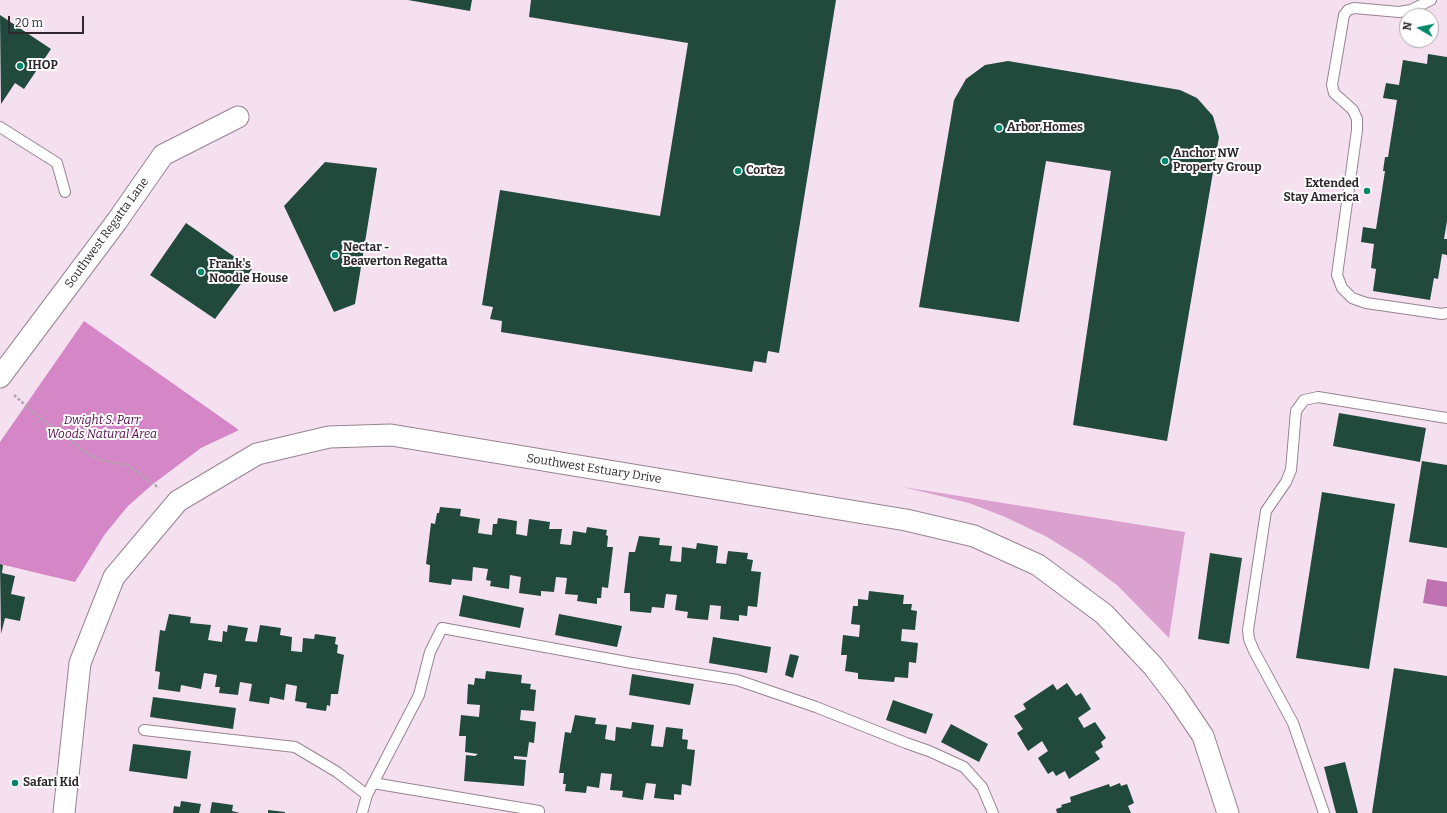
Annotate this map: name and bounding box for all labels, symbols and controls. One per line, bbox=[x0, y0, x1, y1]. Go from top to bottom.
scale bar bbox=[10, 8, 86, 34]
north arrow bbox=[1399, 8, 1439, 48]
text: 20 m bbox=[15, 16, 43, 30]
text: N bbox=[1401, 21, 1415, 31]
place label: IHOP bbox=[28, 59, 58, 73]
marker: IHOP bbox=[15, 61, 25, 71]
place label: Arbor Homes bbox=[1007, 121, 1083, 135]
marker: Arbor Homes bbox=[994, 123, 1004, 133]
place label: Anchor NW Property Group bbox=[1173, 147, 1261, 175]
marker: Anchor NW Property Group bbox=[1160, 156, 1170, 166]
place label: Cortez bbox=[746, 164, 783, 178]
marker: Cortez bbox=[733, 166, 743, 176]
street label: Southwest Regatta Lane bbox=[62, 175, 152, 291]
place label: Extended Stay America bbox=[1283, 177, 1359, 205]
marker: Extended Stay America bbox=[1362, 186, 1372, 196]
place label: Nectar - Beaverton Regatta bbox=[343, 241, 448, 269]
marker: Nectar - Beaverton Regatta bbox=[330, 250, 340, 260]
place label: Frank's Noodle House bbox=[209, 258, 288, 286]
marker: Frank's Noodle House bbox=[196, 267, 206, 277]
park label: Dwight S. Parr Woods Natural Area bbox=[47, 414, 157, 442]
street label: Southwest Estuary Drive bbox=[526, 451, 662, 487]
place label: Safari Kid bbox=[23, 776, 79, 790]
marker: Safari Kid bbox=[10, 778, 20, 788]

